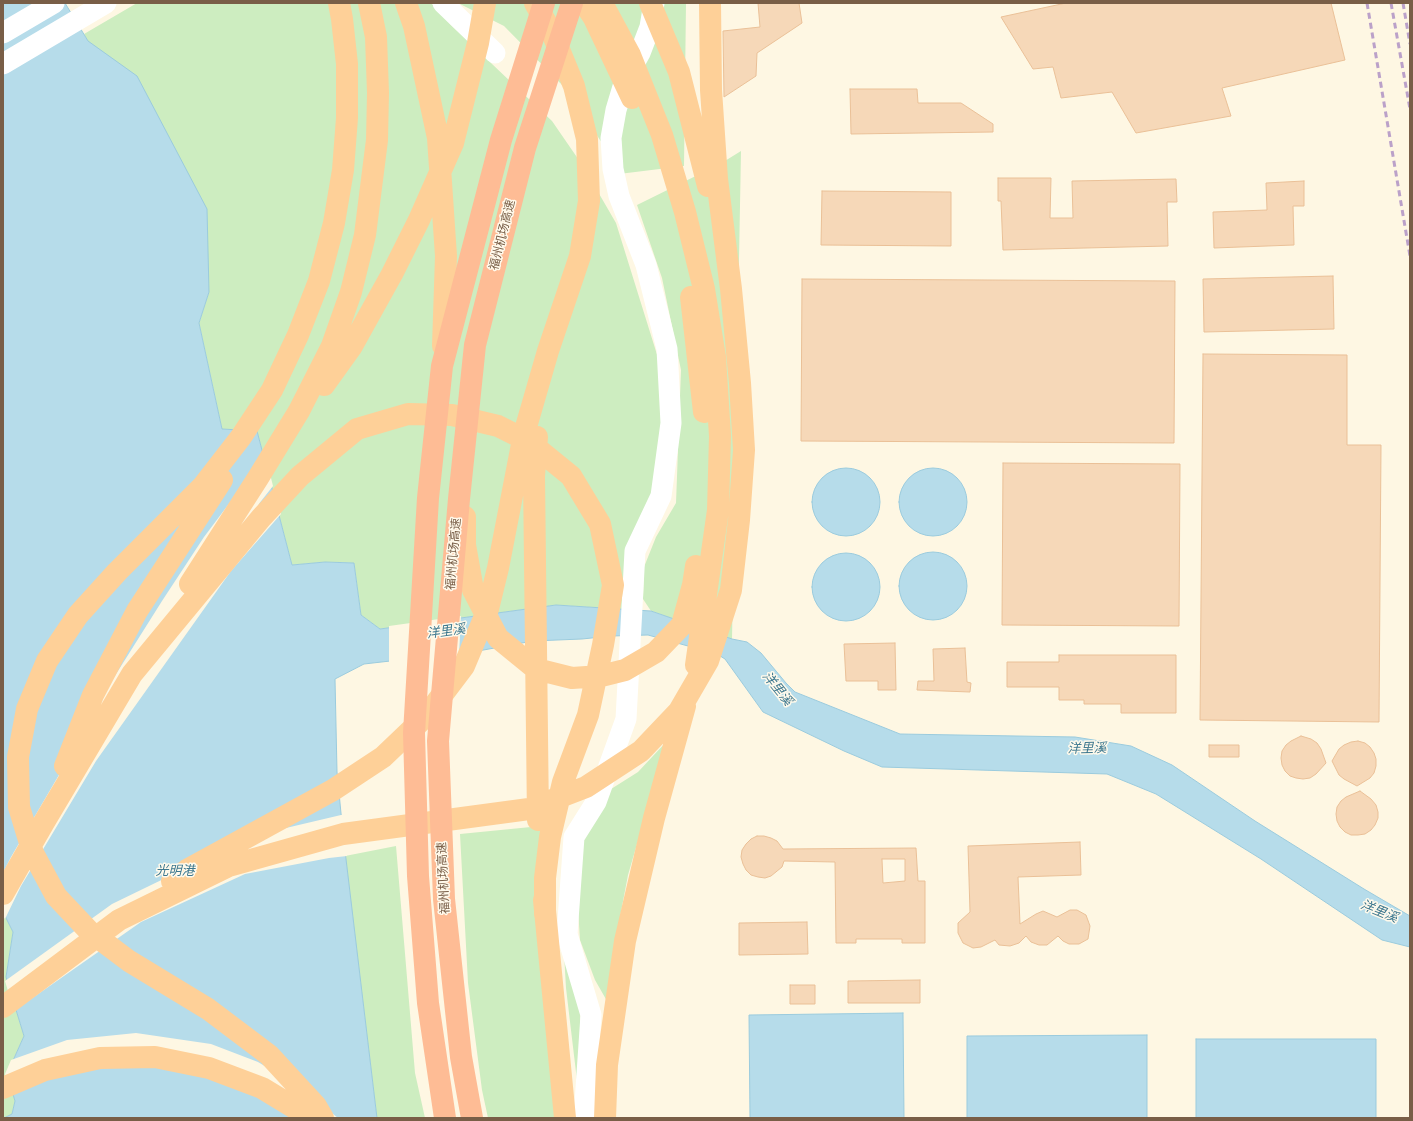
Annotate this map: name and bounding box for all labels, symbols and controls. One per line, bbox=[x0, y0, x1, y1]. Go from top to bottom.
street label: 福州机场高速 bbox=[487, 198, 519, 272]
street label: 福州机场高速 bbox=[444, 518, 464, 590]
water label: 洋里溪 bbox=[426, 622, 466, 642]
water label: 洋里溪 bbox=[759, 669, 795, 709]
water label: 洋里溪 bbox=[1067, 741, 1107, 757]
street label: 福州机场高速 bbox=[435, 842, 453, 914]
water label: 光明港 bbox=[156, 864, 194, 880]
water label: 洋里溪 bbox=[1358, 897, 1400, 927]

